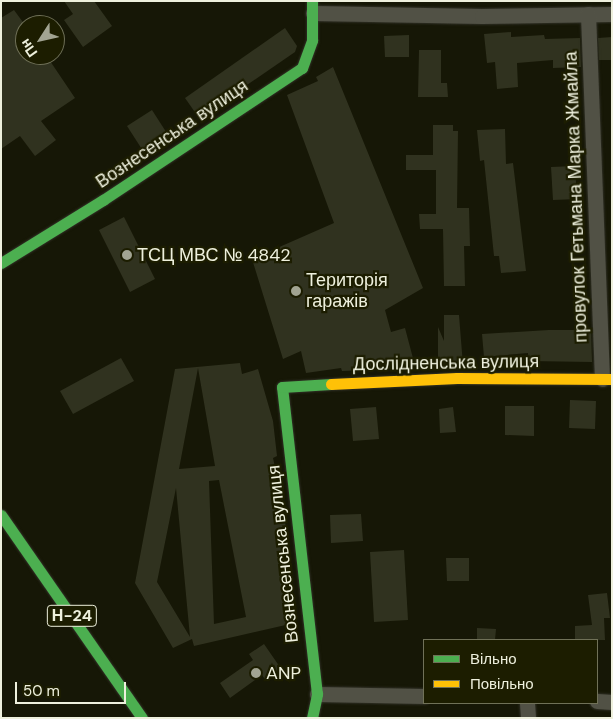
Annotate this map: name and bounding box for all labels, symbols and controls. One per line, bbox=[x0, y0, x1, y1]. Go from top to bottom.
north arrow bbox=[15, 15, 65, 65]
text: Пн bbox=[16, 35, 41, 61]
street label: провулок Гетьмана Марка Жмайла bbox=[560, 51, 592, 343]
street label: Вознесенська вулиця bbox=[92, 75, 252, 193]
place label: ТСЦ МВС № 4842 bbox=[137, 244, 291, 266]
marker: ТСЦ МВС № 4842 bbox=[121, 249, 133, 261]
place label: Територія гаражів bbox=[306, 270, 388, 312]
marker: Територія гаражів bbox=[290, 285, 302, 297]
street label: Дослідненська вулиця bbox=[353, 351, 539, 375]
street label: Вознесенська вулиця bbox=[263, 464, 303, 644]
road number: Н-24 bbox=[46, 602, 98, 630]
legend bbox=[423, 639, 598, 704]
text: Вільно bbox=[470, 649, 517, 669]
place label: ANP bbox=[266, 662, 301, 684]
marker: ANP bbox=[250, 667, 262, 679]
scale bar bbox=[18, 672, 129, 704]
text: Повільно bbox=[470, 674, 534, 694]
text: 50 m bbox=[23, 681, 60, 701]

